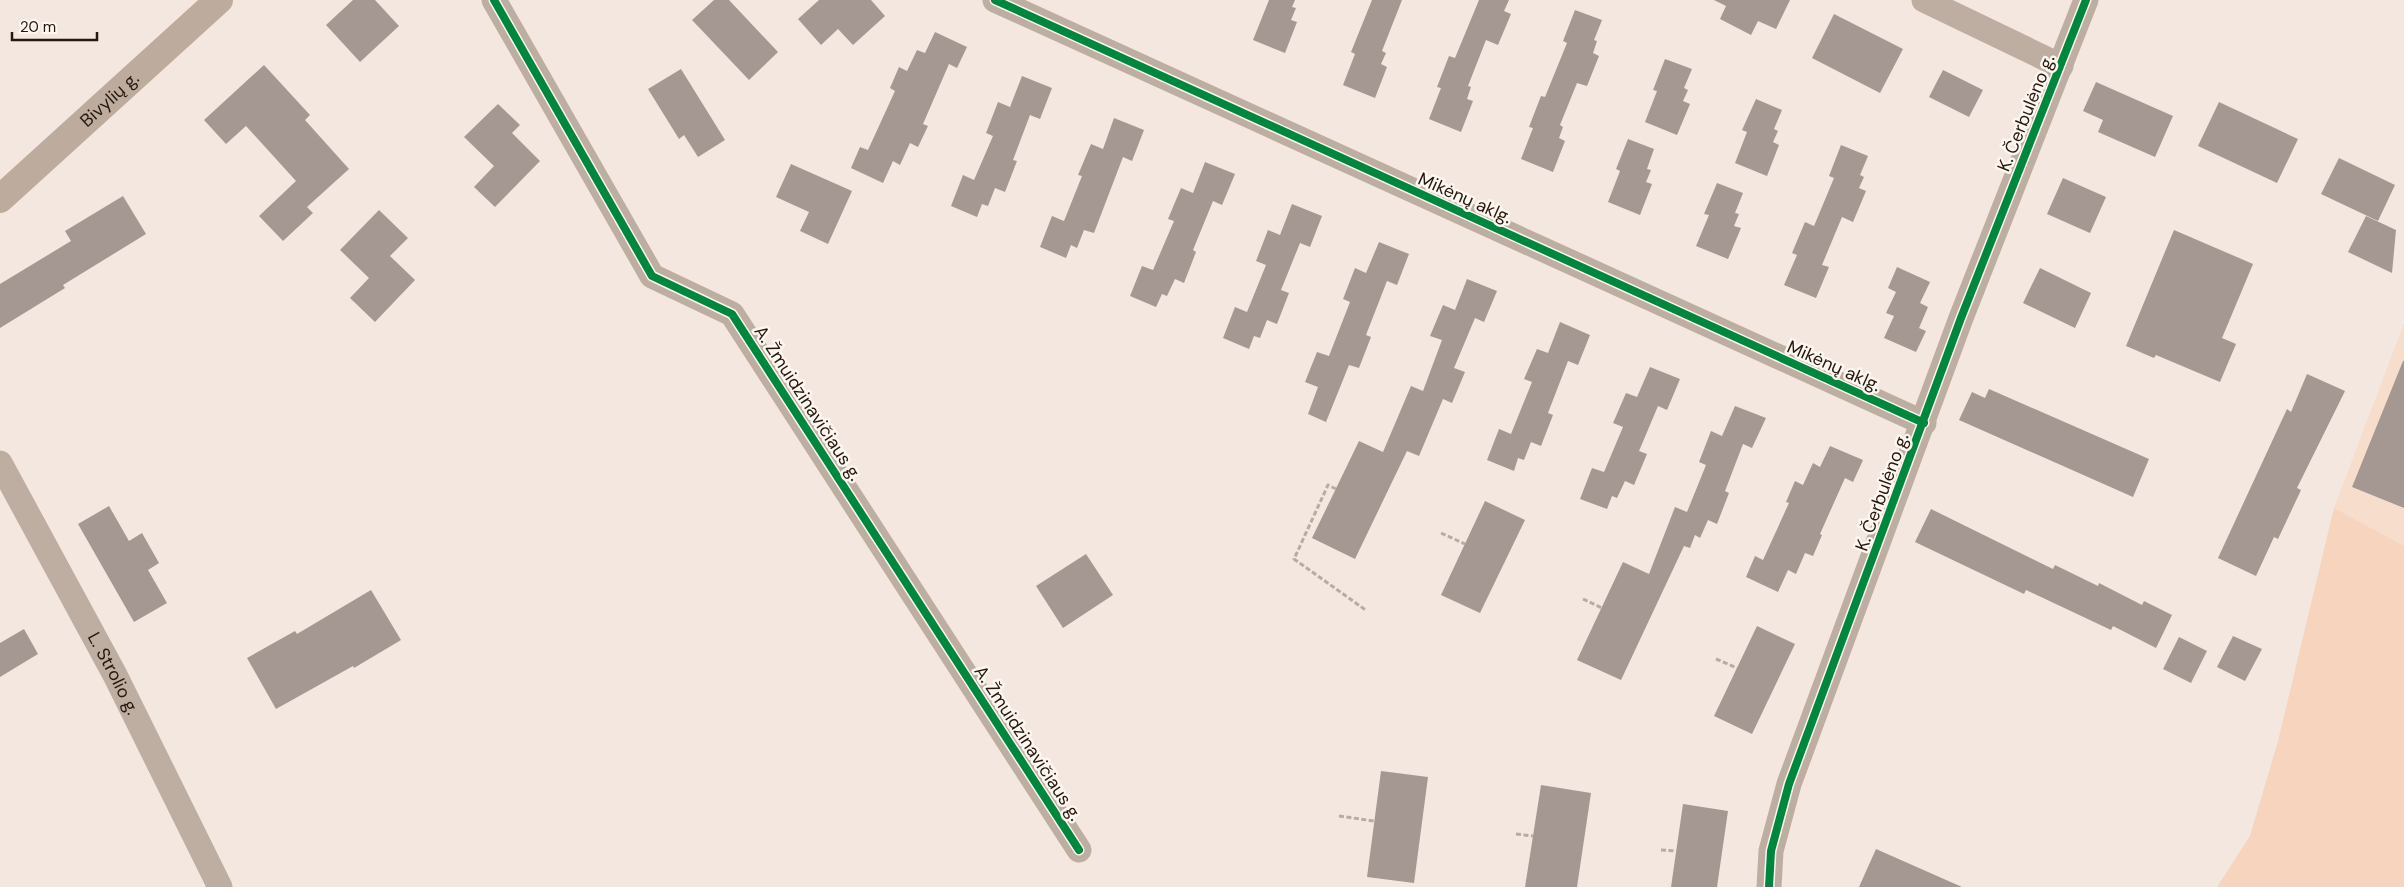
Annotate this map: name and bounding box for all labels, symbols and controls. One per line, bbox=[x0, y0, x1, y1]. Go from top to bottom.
scale bar bbox=[12, 10, 98, 42]
text: 20 m bbox=[20, 17, 56, 37]
street label: K. Čerbulėno g. bbox=[1992, 51, 2060, 175]
street label: Bivylių g. bbox=[75, 66, 144, 132]
street label: Mikėnų aklg. bbox=[1414, 167, 1516, 229]
street label: A. Žmuidzinavičiaus g. bbox=[749, 321, 867, 485]
street label: Mikėnų aklg. bbox=[1783, 335, 1885, 397]
street label: K. Čerbulėno g. bbox=[1850, 430, 1914, 554]
street label: L. Strolio g. bbox=[82, 628, 145, 719]
street label: A. Žmuidzinavičiaus g. bbox=[969, 661, 1087, 825]

